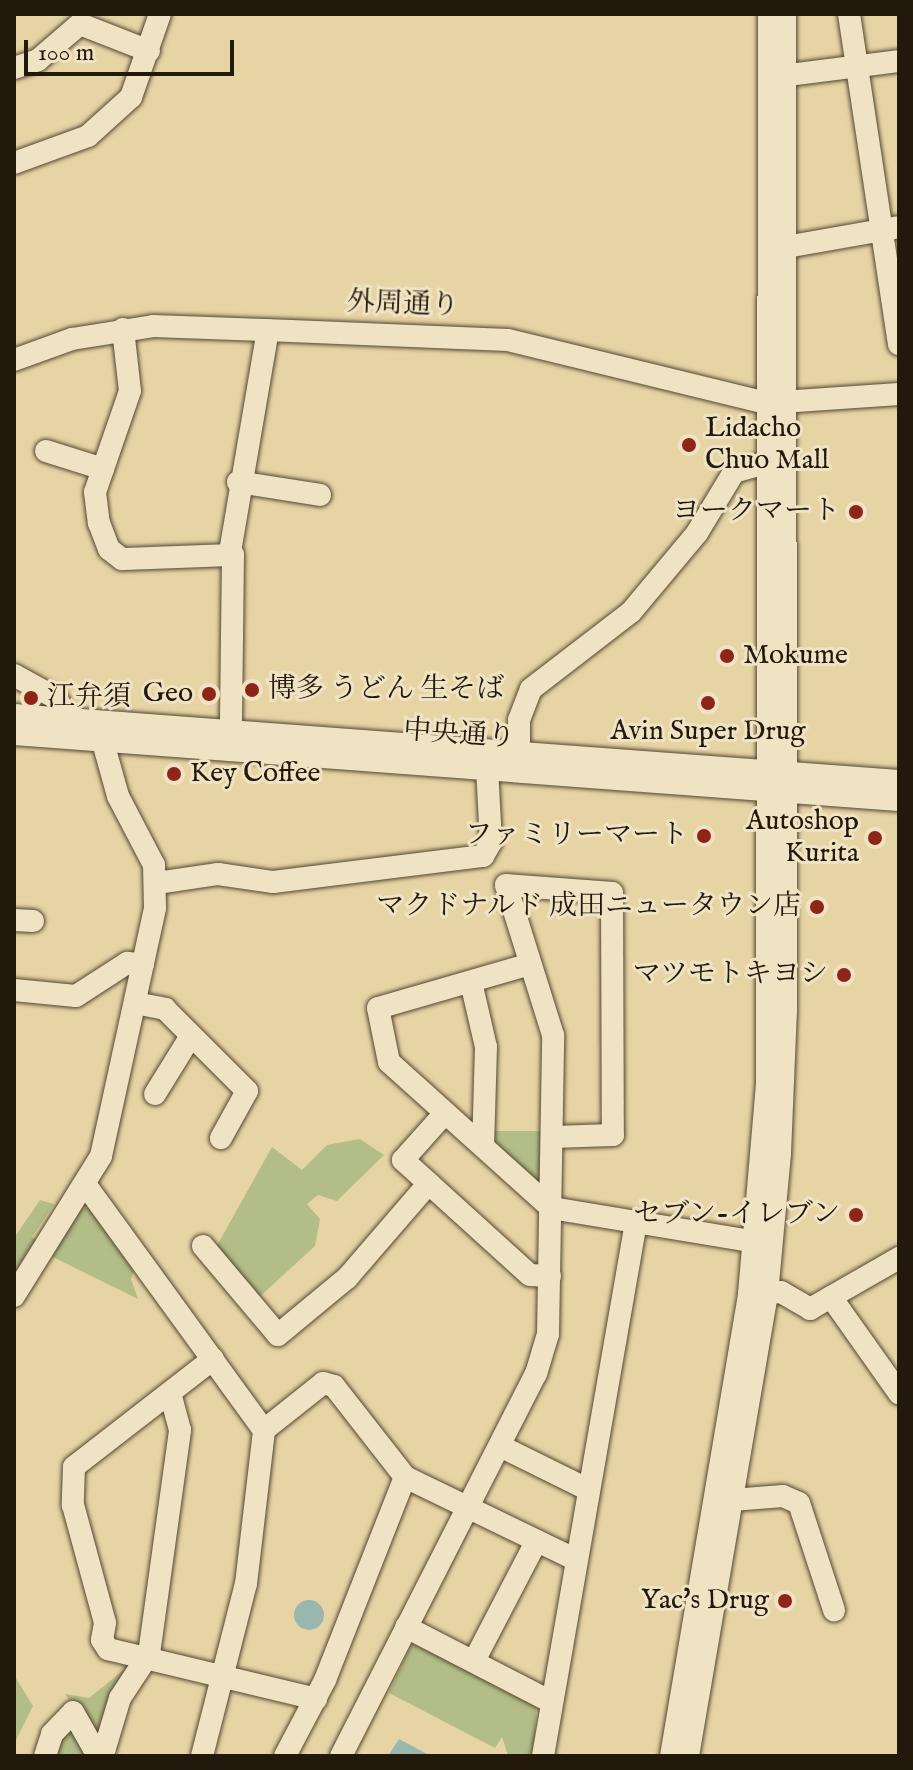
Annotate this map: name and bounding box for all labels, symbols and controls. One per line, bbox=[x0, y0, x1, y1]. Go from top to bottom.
scale bar bbox=[28, 24, 238, 74]
text: 100 m bbox=[38, 38, 94, 69]
street label: 外周通り bbox=[346, 286, 460, 324]
place label: Lidacho Chuo Mall bbox=[705, 412, 829, 478]
marker: Lidacho Chuo Mall bbox=[680, 436, 698, 454]
place label: ヨークマート bbox=[672, 495, 840, 529]
marker: ヨークマート bbox=[847, 503, 865, 521]
place label: Mokume bbox=[743, 639, 848, 673]
marker: Mokume bbox=[718, 647, 736, 665]
place label: 博多 うどん 生そば bbox=[268, 673, 504, 707]
place label: Geo bbox=[143, 677, 193, 711]
place label: 江弁須 bbox=[47, 681, 131, 715]
marker: 博多 うどん 生そば bbox=[243, 681, 261, 699]
marker: Geo bbox=[200, 685, 218, 703]
marker: 江弁須 bbox=[22, 689, 40, 707]
marker: Avin Super Drug bbox=[699, 694, 717, 712]
street label: 中央通り bbox=[402, 714, 516, 756]
place label: Avin Super Drug bbox=[610, 715, 806, 749]
place label: Key Coffee bbox=[190, 757, 320, 791]
marker: Key Coffee bbox=[165, 765, 183, 783]
place label: Autoshop Kurita bbox=[746, 805, 859, 871]
place label: ファミリーマート bbox=[464, 819, 688, 853]
marker: ファミリーマート bbox=[695, 827, 713, 845]
marker: Autoshop Kurita bbox=[866, 829, 884, 847]
place label: マクドナルド 成田ニュータウン店 bbox=[375, 890, 801, 924]
marker: マクドナルド 成田ニュータウン店 bbox=[808, 898, 826, 916]
place label: マツモトキヨシ bbox=[632, 958, 828, 992]
marker: マツモトキヨシ bbox=[835, 966, 853, 984]
place label: セブン-イレブン bbox=[631, 1198, 840, 1232]
marker: セブン-イレブン bbox=[847, 1206, 865, 1224]
place label: Yac's Drug bbox=[641, 1584, 769, 1618]
marker: Yac's Drug bbox=[776, 1592, 794, 1610]

